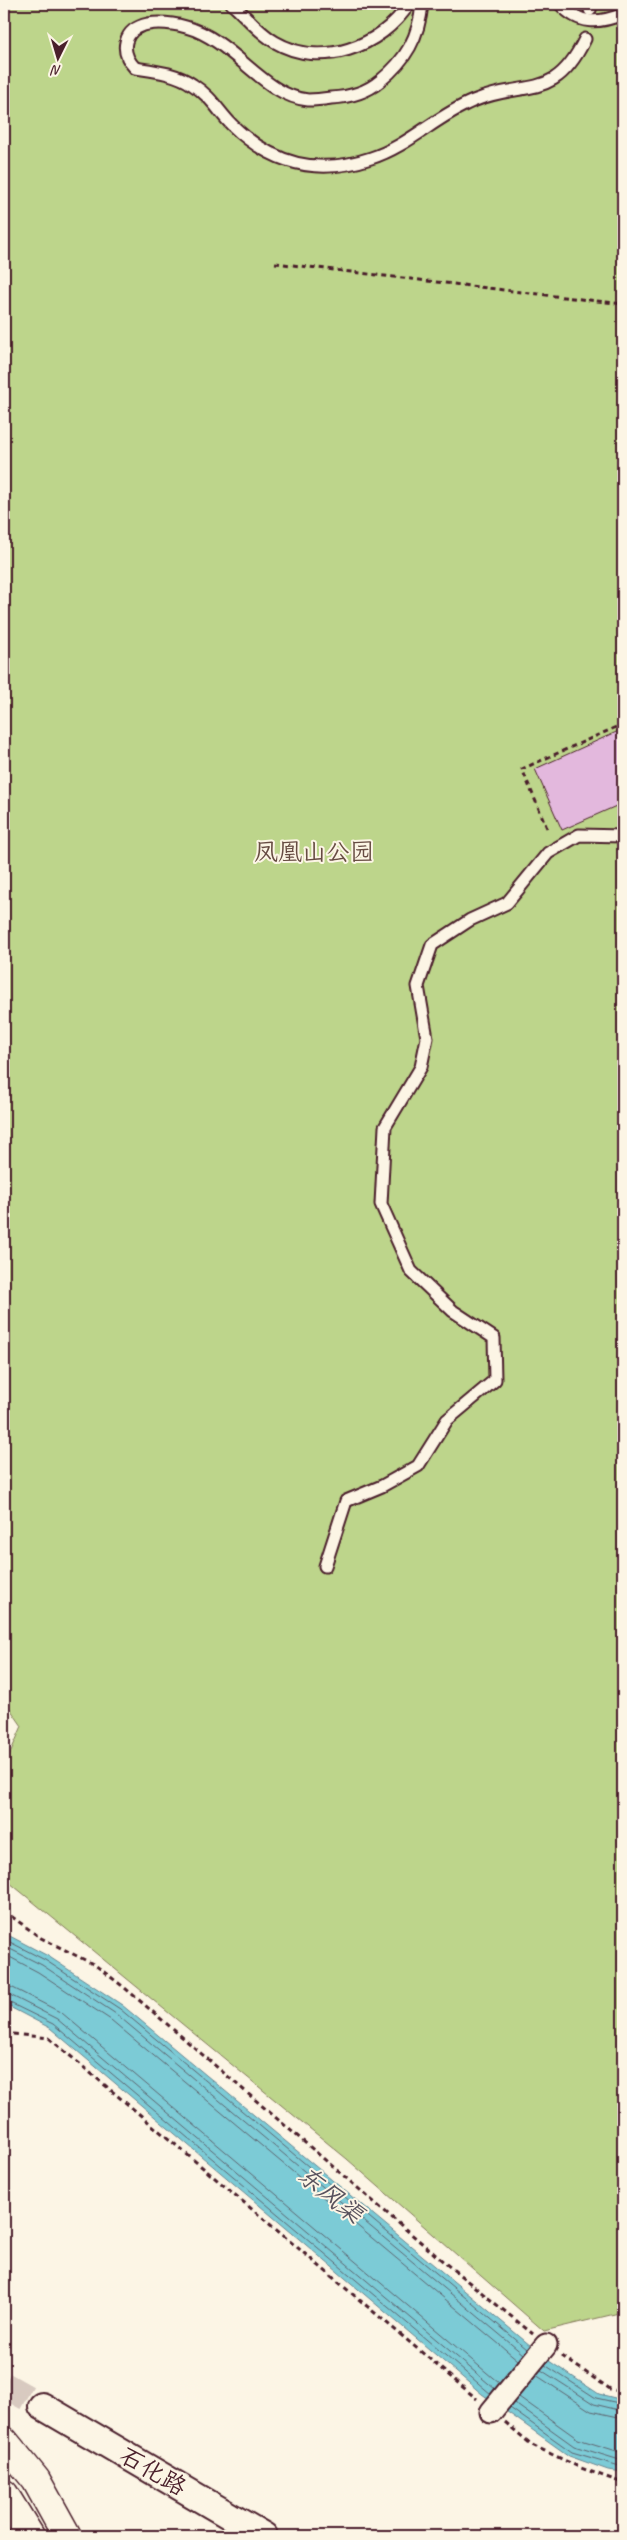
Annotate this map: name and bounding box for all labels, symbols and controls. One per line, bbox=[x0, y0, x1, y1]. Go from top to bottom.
north arrow bbox=[32, 32, 82, 82]
text: N bbox=[50, 61, 62, 79]
park label: 凤凰山公园 bbox=[254, 837, 374, 867]
water label: 东风渠 bbox=[291, 2159, 371, 2232]
street label: 石化路 bbox=[114, 2440, 192, 2502]

